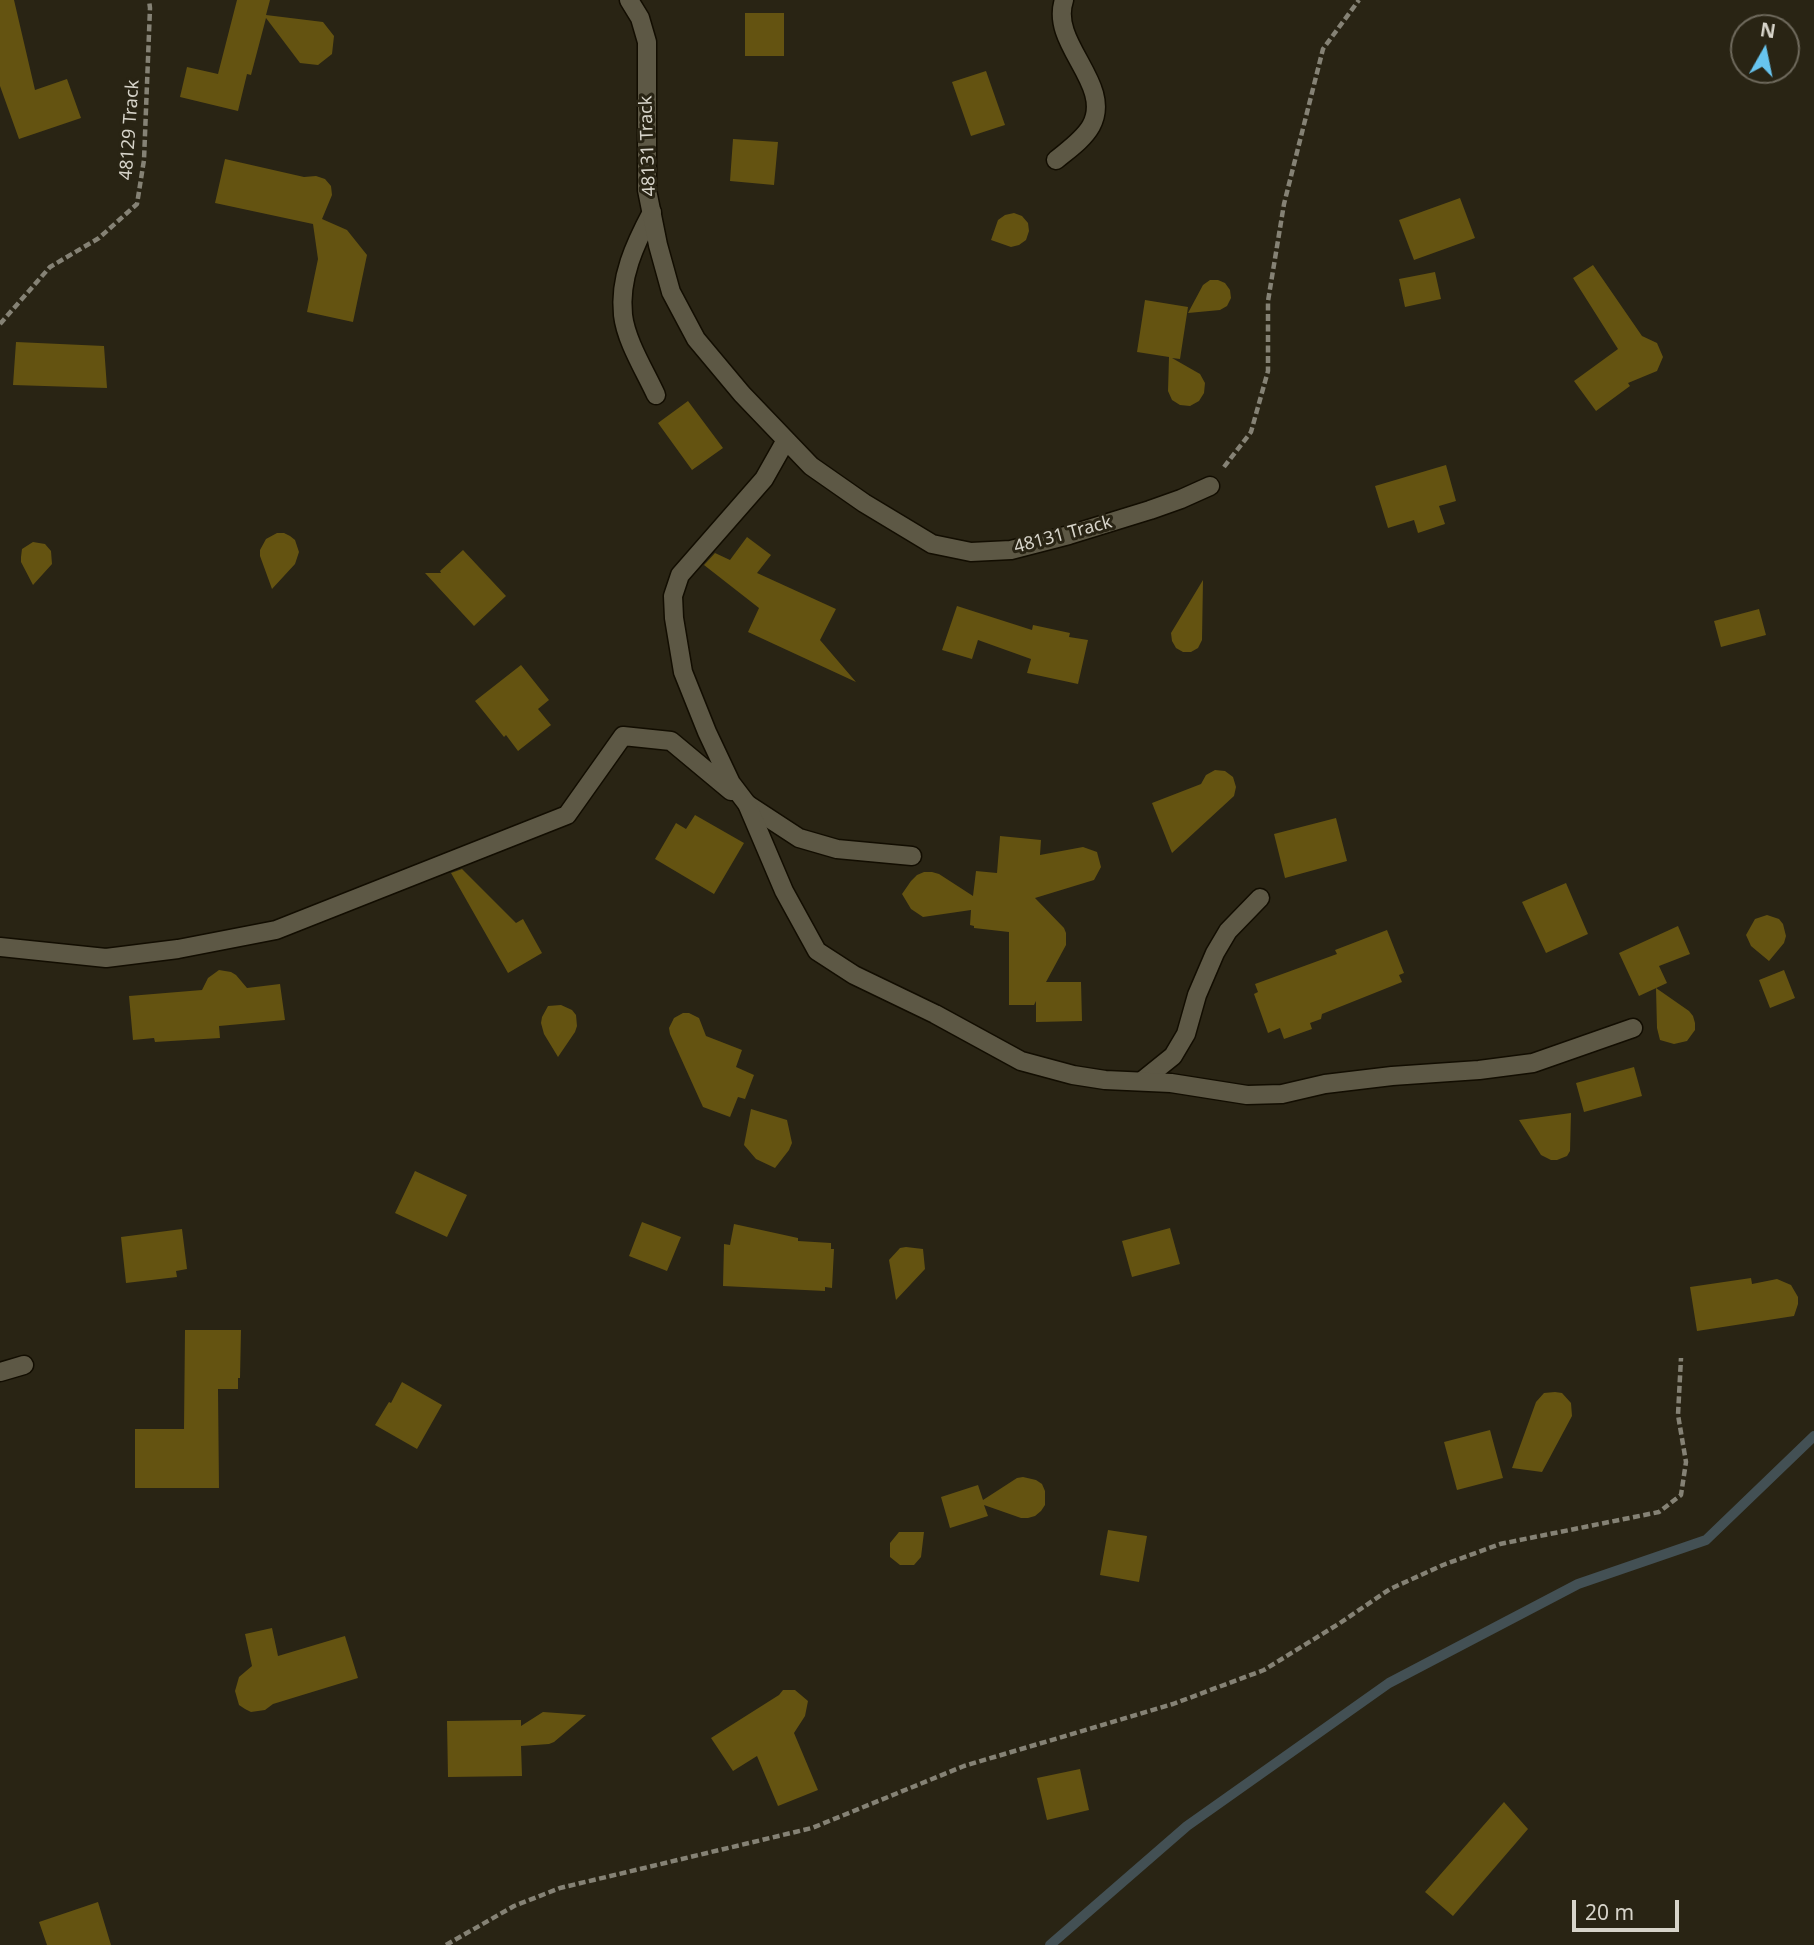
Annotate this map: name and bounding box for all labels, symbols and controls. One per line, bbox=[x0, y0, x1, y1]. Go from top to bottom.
north arrow bbox=[1730, 14, 1800, 84]
text: N bbox=[1758, 16, 1778, 44]
street label: 48129 Track bbox=[116, 79, 144, 181]
street label: 48131 Track bbox=[635, 95, 661, 197]
street label: 48131 Track bbox=[1012, 512, 1114, 558]
scale bar bbox=[1576, 1885, 1683, 1929]
text: 20 m bbox=[1585, 1898, 1634, 1926]

